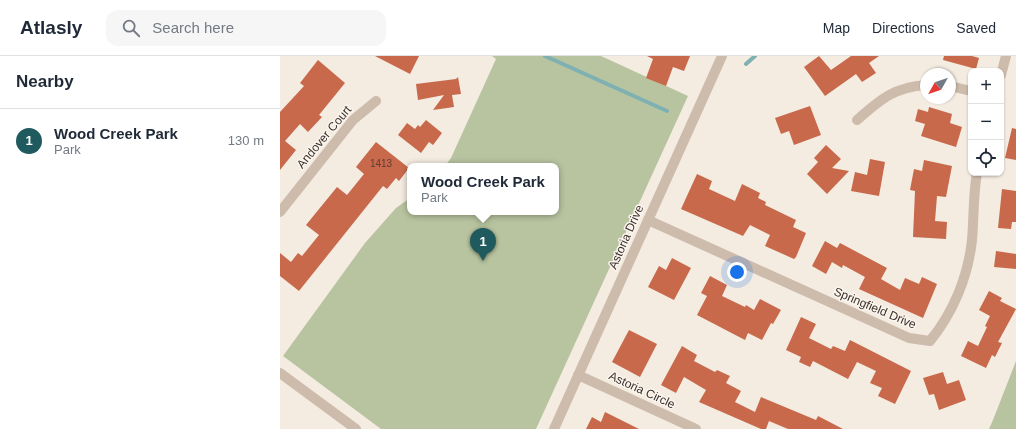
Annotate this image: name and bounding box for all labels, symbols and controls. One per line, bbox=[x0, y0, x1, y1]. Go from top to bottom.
search box bbox=[106, 10, 386, 46]
text: Atlasly bbox=[20, 17, 82, 38]
icon: search bbox=[120, 17, 142, 39]
text: Search here bbox=[152, 19, 234, 36]
text: Map bbox=[823, 20, 850, 36]
text: Directions bbox=[872, 20, 934, 36]
text: Saved bbox=[956, 20, 996, 36]
north arrow bbox=[920, 68, 956, 104]
map controls bbox=[968, 68, 1004, 176]
button: + bbox=[968, 68, 1004, 104]
text: Nearby bbox=[16, 72, 74, 91]
street label: Andover Court bbox=[294, 102, 355, 171]
button: − bbox=[968, 104, 1004, 140]
text: Wood Creek Park bbox=[54, 125, 178, 142]
text: 1 bbox=[25, 133, 33, 148]
text: 130 m bbox=[228, 133, 264, 148]
button: locate bbox=[968, 140, 1004, 176]
text: Park bbox=[54, 142, 81, 157]
house number: 1413 bbox=[370, 158, 393, 169]
popup bbox=[407, 163, 559, 215]
text: Wood Creek Park bbox=[421, 173, 545, 190]
text: Park bbox=[421, 190, 448, 205]
street label: Astoria Drive bbox=[606, 202, 646, 271]
pin: 1 bbox=[470, 228, 496, 261]
your location bbox=[727, 262, 747, 282]
street label: Springfield Drive bbox=[832, 284, 919, 332]
street label: Astoria Circle bbox=[607, 369, 678, 412]

